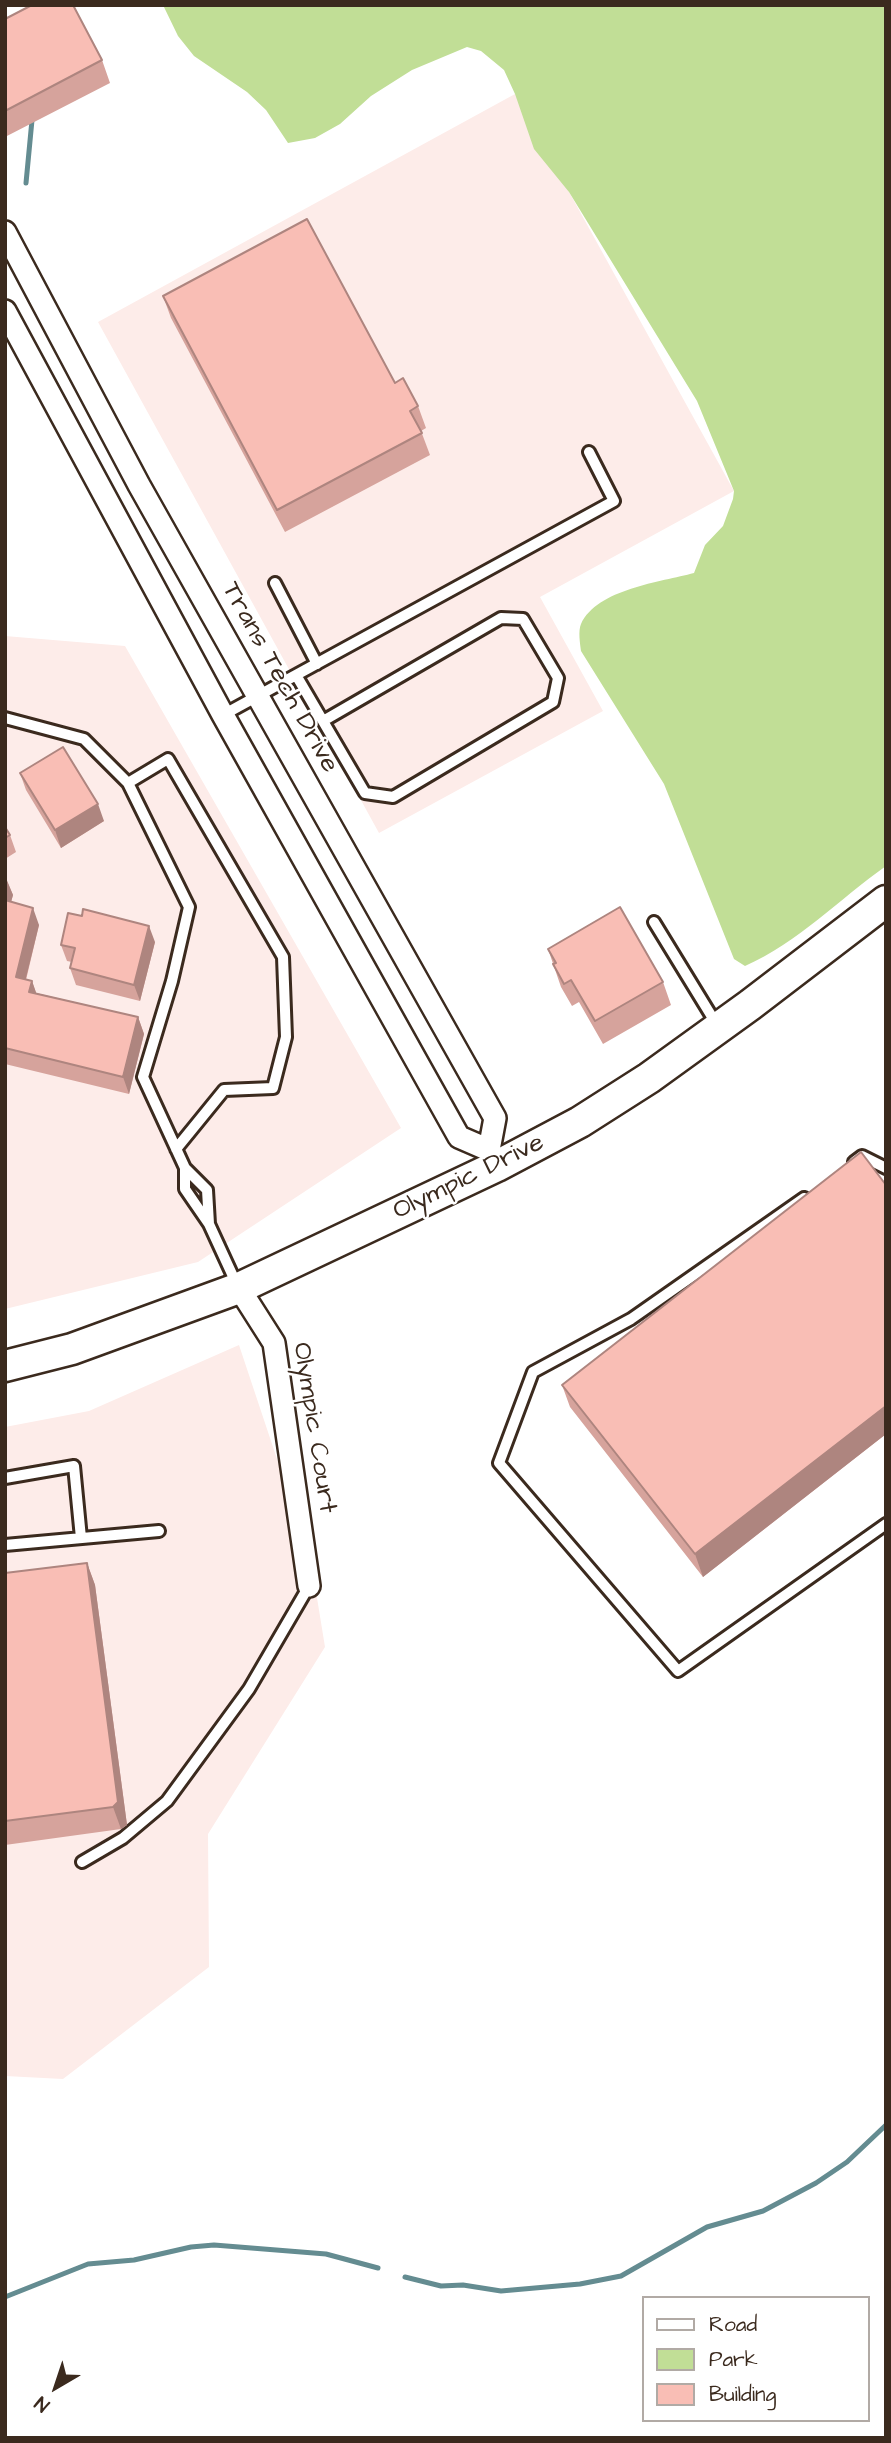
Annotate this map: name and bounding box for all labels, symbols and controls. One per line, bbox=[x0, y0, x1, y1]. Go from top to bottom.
street label: Trans Tech Drive bbox=[214, 577, 344, 779]
street label: Olympic Drive bbox=[388, 1128, 550, 1228]
street label: Olympic Court bbox=[284, 1340, 342, 1516]
legend bbox=[642, 2296, 870, 2422]
text: Road bbox=[709, 2310, 757, 2339]
text: Park bbox=[709, 2345, 758, 2374]
north arrow bbox=[21, 2352, 91, 2422]
text: Building bbox=[709, 2380, 776, 2409]
text: N bbox=[29, 2389, 56, 2418]

